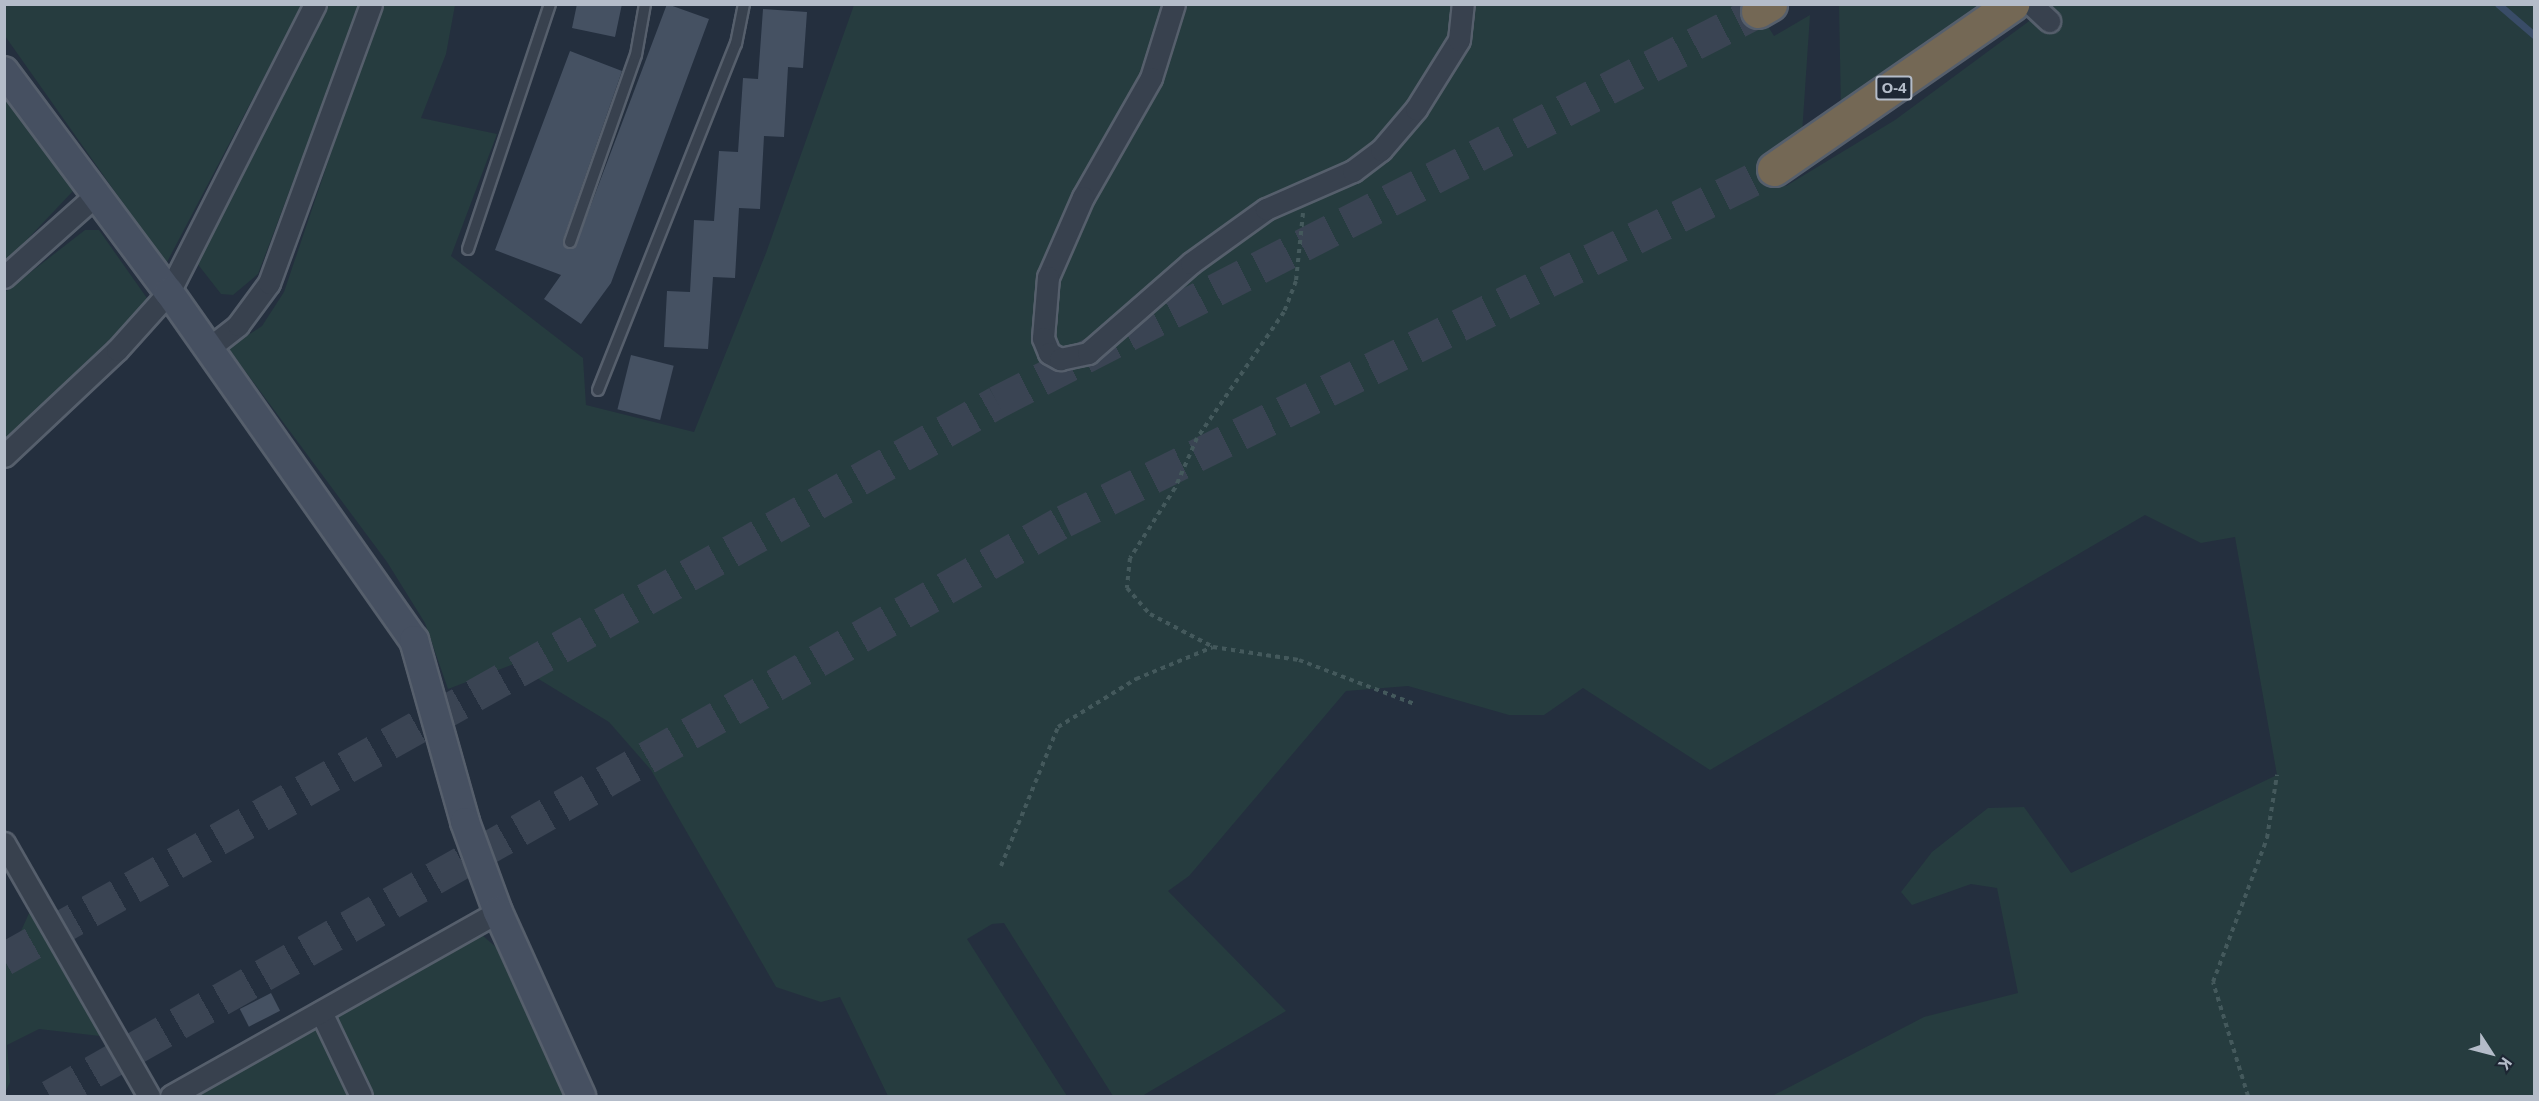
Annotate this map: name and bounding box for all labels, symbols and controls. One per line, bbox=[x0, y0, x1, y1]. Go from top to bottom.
road number: O-4 bbox=[1874, 76, 1914, 100]
north arrow bbox=[2461, 1023, 2521, 1083]
text: K bbox=[2494, 1053, 2518, 1074]

